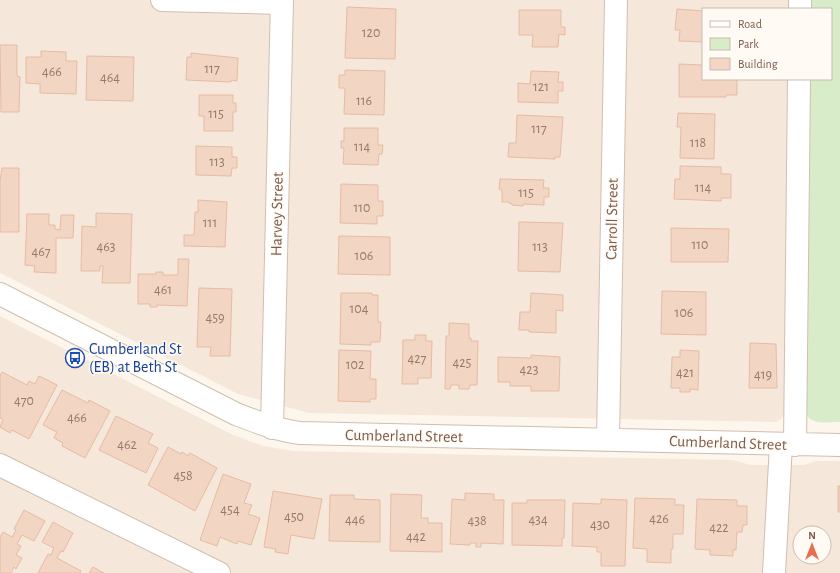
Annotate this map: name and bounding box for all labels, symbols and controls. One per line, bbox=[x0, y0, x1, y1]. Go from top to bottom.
legend bbox=[702, 8, 832, 80]
text: Road bbox=[738, 18, 762, 30]
house number: 120 bbox=[362, 26, 380, 40]
text: Park bbox=[738, 38, 759, 50]
text: Building bbox=[738, 58, 778, 70]
house number: 117 bbox=[204, 62, 220, 76]
house number: 466 bbox=[42, 65, 62, 79]
house number: 464 bbox=[100, 71, 120, 85]
house number: 121 bbox=[533, 80, 549, 94]
house number: 116 bbox=[356, 94, 372, 108]
house number: 115 bbox=[208, 107, 224, 121]
house number: 117 bbox=[531, 122, 547, 136]
house number: 118 bbox=[690, 136, 706, 150]
house number: 114 bbox=[354, 140, 370, 154]
house number: 113 bbox=[209, 155, 225, 169]
street label: Harvey Street bbox=[268, 172, 287, 256]
street label: Carroll Street bbox=[603, 178, 621, 260]
house number: 114 bbox=[695, 181, 711, 195]
house number: 115 bbox=[518, 186, 534, 200]
house number: 110 bbox=[353, 201, 371, 215]
house number: 111 bbox=[203, 216, 217, 230]
house number: 110 bbox=[691, 238, 709, 252]
house number: 463 bbox=[96, 240, 116, 254]
house number: 113 bbox=[532, 240, 548, 254]
house number: 467 bbox=[31, 245, 51, 259]
house number: 106 bbox=[355, 249, 373, 263]
house number: 461 bbox=[154, 283, 172, 297]
house number: 104 bbox=[350, 302, 369, 316]
house number: 106 bbox=[675, 306, 693, 320]
house number: 459 bbox=[205, 311, 225, 325]
place label: Cumberland St (EB) at Beth St bbox=[89, 341, 182, 375]
bus stop icon: Cumberland St (EB) at Beth St bbox=[64, 347, 86, 369]
house number: 427 bbox=[408, 352, 427, 366]
house number: 425 bbox=[453, 356, 472, 370]
house number: 102 bbox=[346, 358, 364, 372]
house number: 423 bbox=[520, 363, 539, 377]
house number: 421 bbox=[676, 366, 694, 380]
house number: 419 bbox=[754, 368, 772, 382]
house number: 470 bbox=[14, 394, 34, 408]
house number: 466 bbox=[67, 411, 87, 425]
street label: Cumberland Street bbox=[345, 427, 463, 445]
street label: Cumberland Street bbox=[669, 433, 787, 453]
house number: 462 bbox=[117, 438, 137, 452]
house number: 458 bbox=[173, 469, 193, 483]
house number: 454 bbox=[220, 503, 240, 517]
house number: 450 bbox=[284, 510, 304, 524]
house number: 426 bbox=[649, 512, 669, 526]
house number: 446 bbox=[345, 513, 365, 527]
house number: 434 bbox=[528, 513, 548, 527]
house number: 438 bbox=[467, 514, 487, 528]
house number: 430 bbox=[590, 518, 610, 532]
house number: 422 bbox=[709, 521, 729, 535]
north arrow bbox=[792, 525, 832, 565]
house number: 442 bbox=[406, 530, 426, 544]
text: N bbox=[808, 530, 816, 541]

